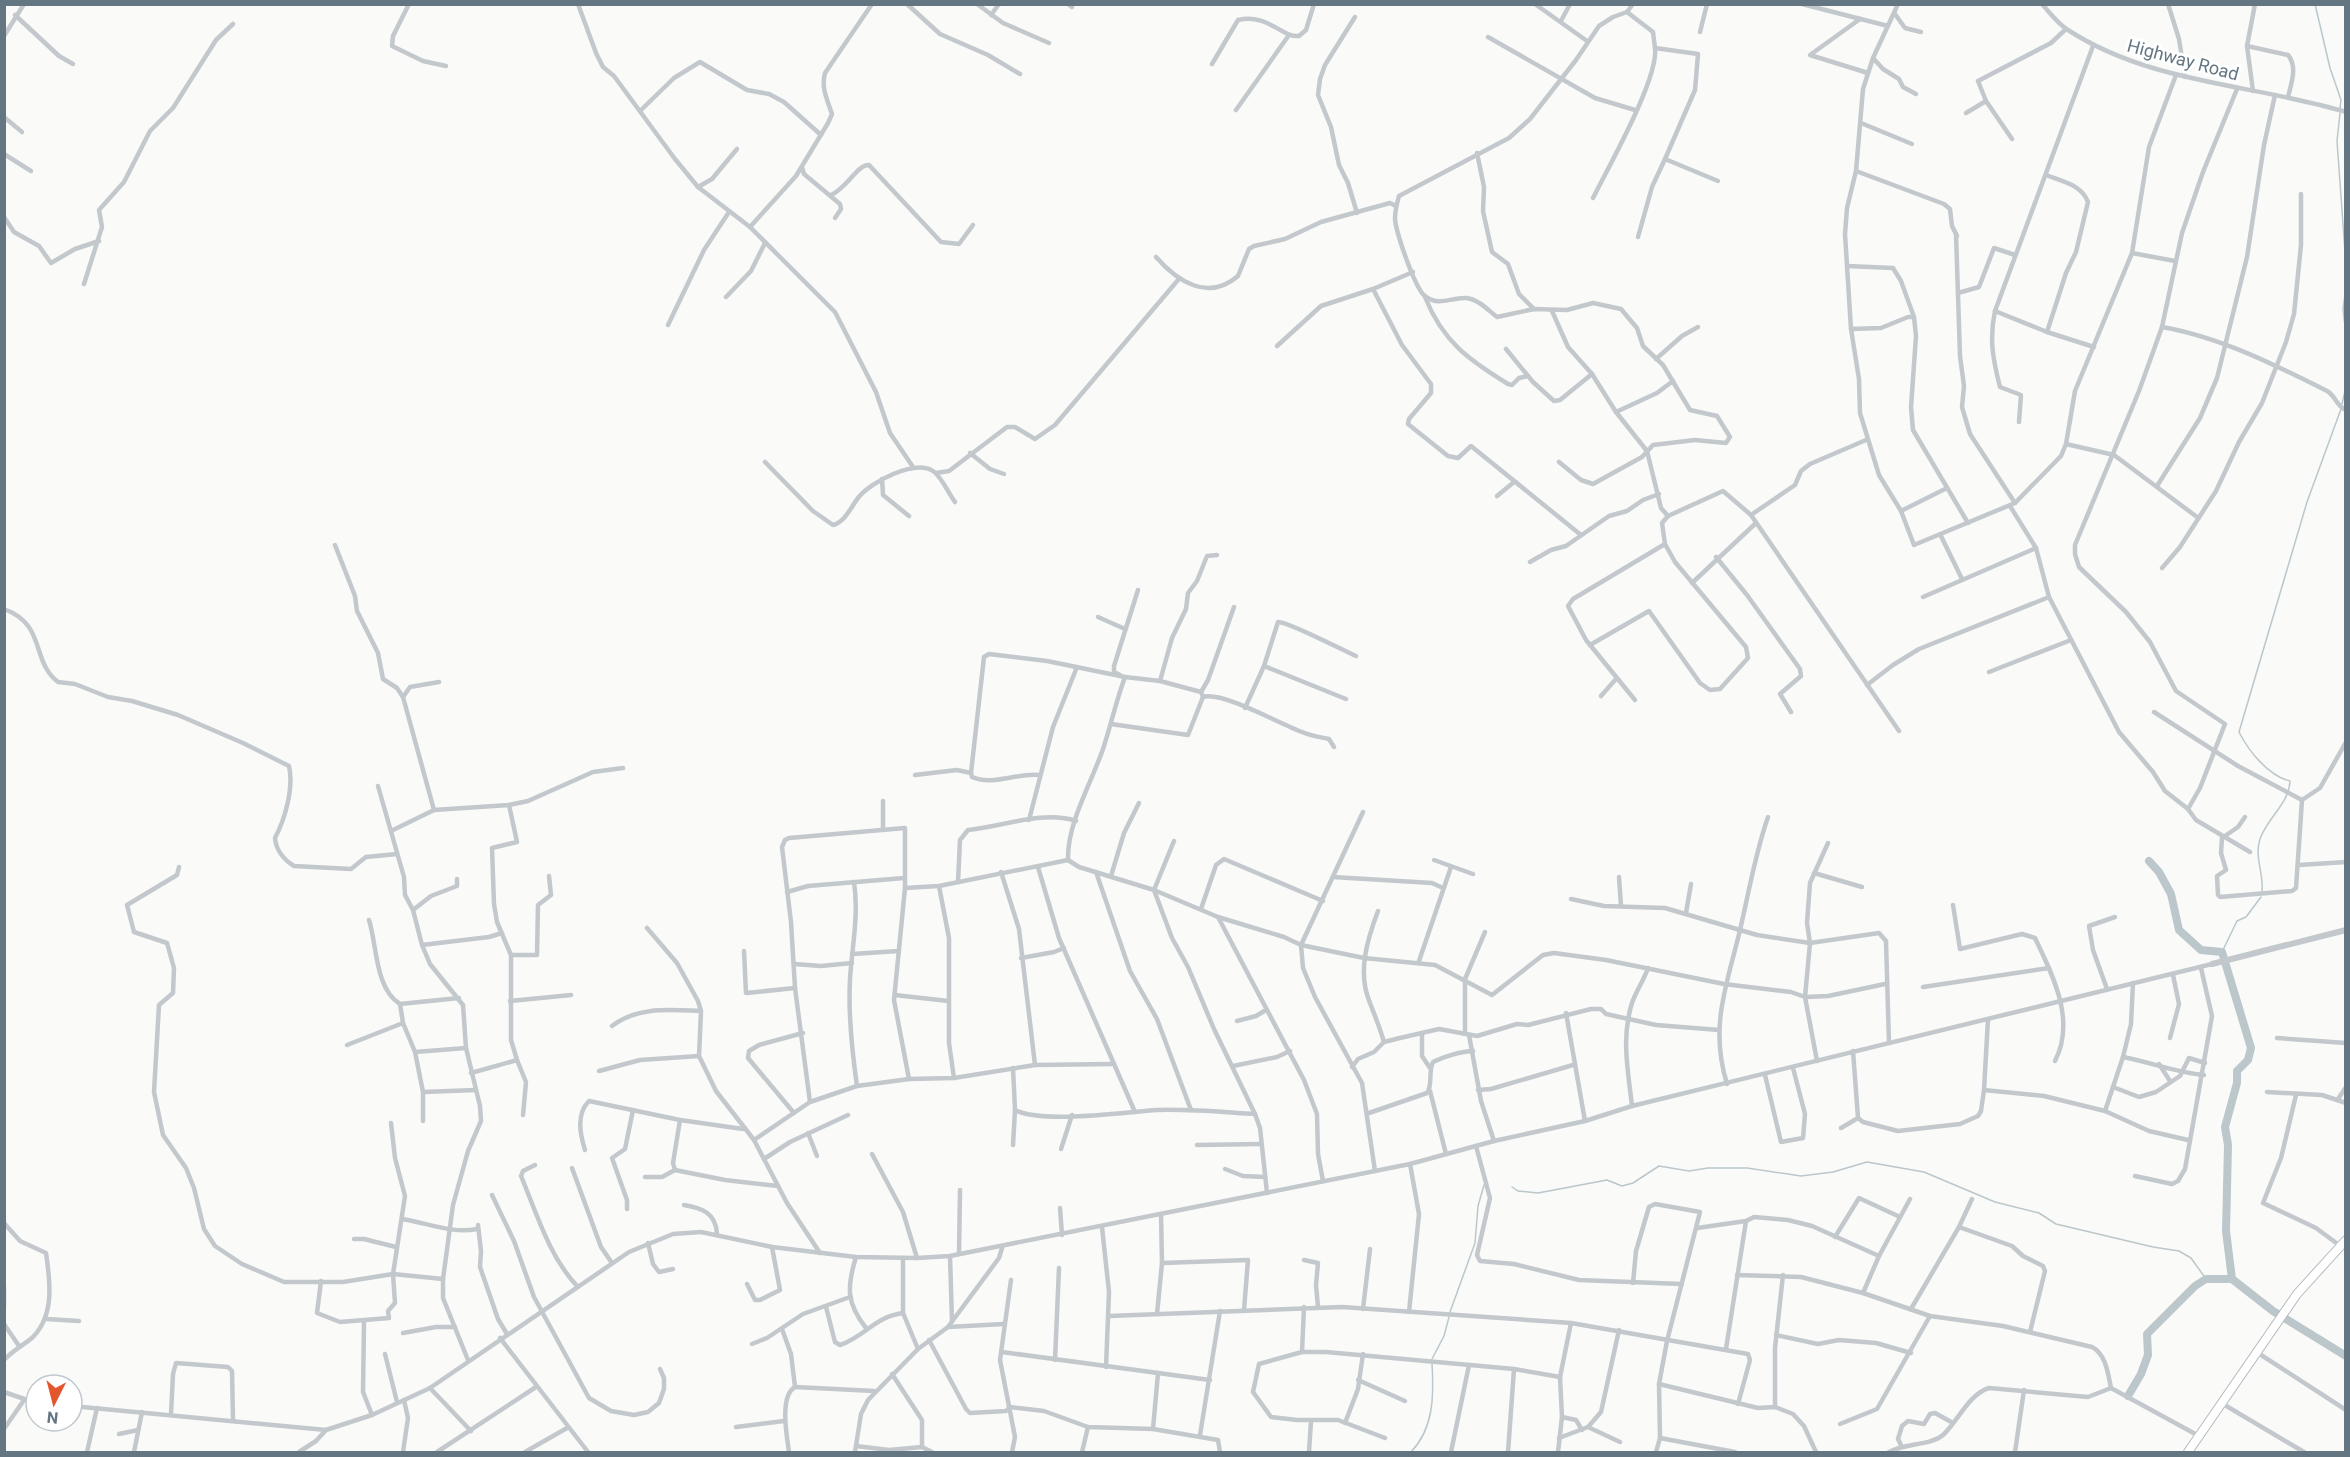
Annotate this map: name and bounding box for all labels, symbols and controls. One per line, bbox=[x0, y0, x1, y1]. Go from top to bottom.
street label: Highway Road bbox=[2125, 35, 2241, 85]
north arrow bbox=[24, 1373, 84, 1433]
text: N bbox=[46, 1407, 59, 1427]

